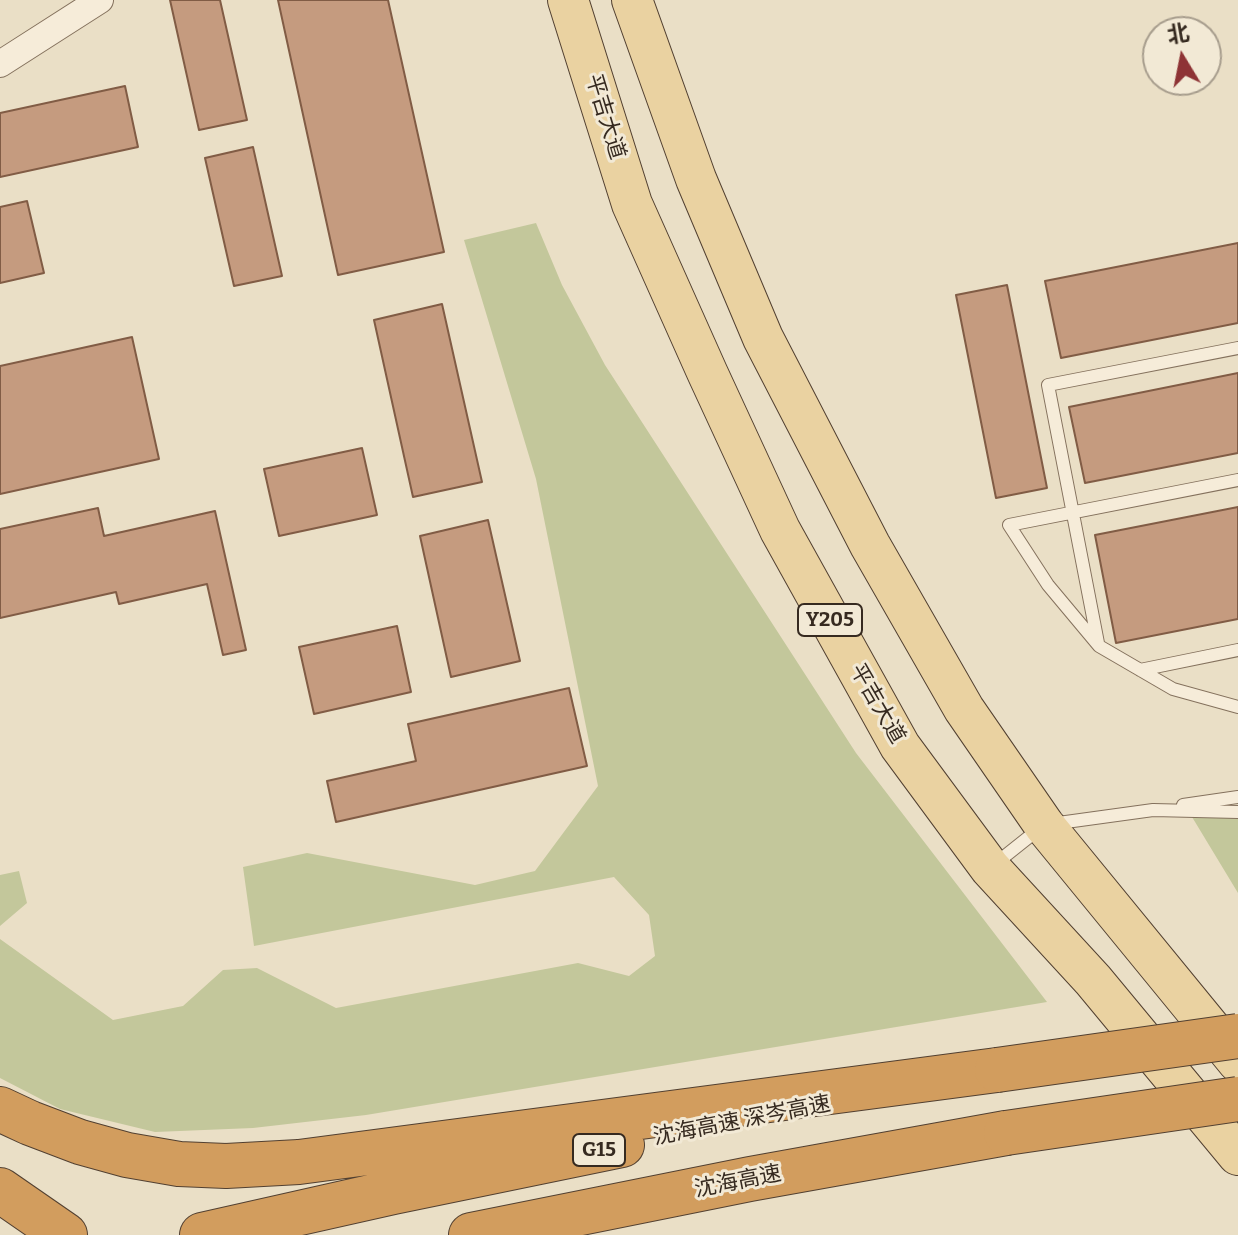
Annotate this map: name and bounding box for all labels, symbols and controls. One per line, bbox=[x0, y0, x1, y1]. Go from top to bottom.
north arrow bbox=[1142, 16, 1222, 96]
text: 北 bbox=[1165, 19, 1191, 49]
street label: 平吉大道 bbox=[580, 71, 630, 163]
road number: Y205 bbox=[798, 604, 862, 636]
street label: 平吉大道 bbox=[844, 659, 910, 749]
street label: 沈海高速 深岑高速 bbox=[651, 1091, 833, 1151]
road number: G15 bbox=[573, 1134, 625, 1166]
street label: 沈海高速 bbox=[692, 1161, 784, 1203]

